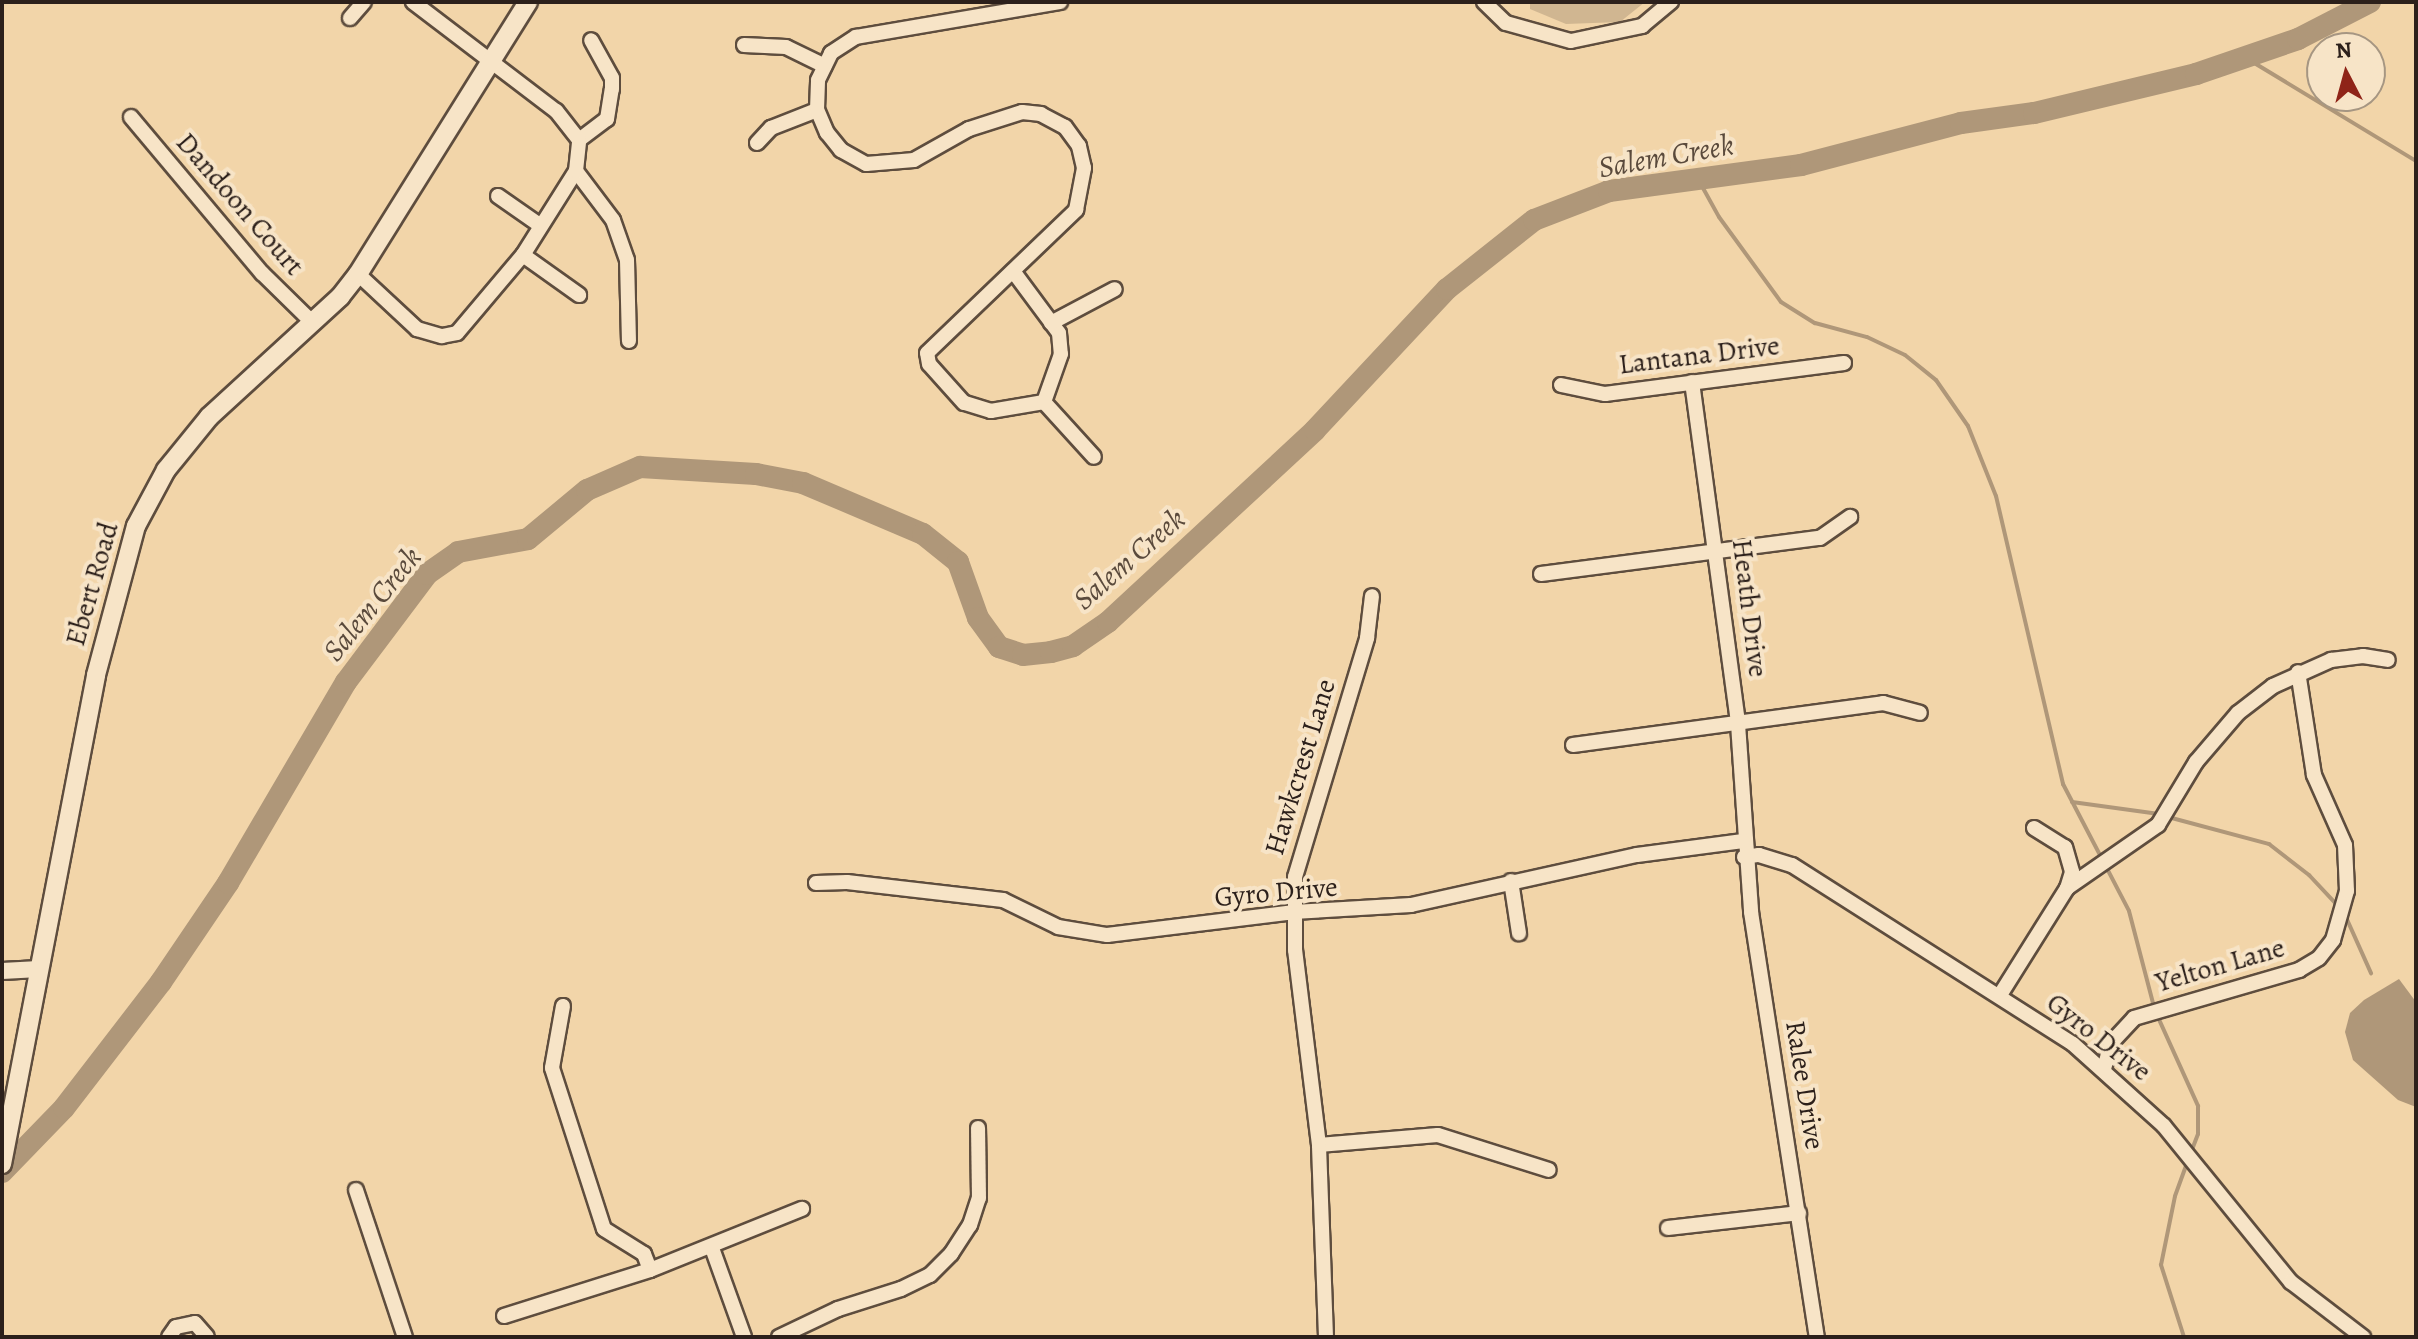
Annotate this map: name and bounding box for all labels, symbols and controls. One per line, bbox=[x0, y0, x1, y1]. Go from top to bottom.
north arrow bbox=[2306, 32, 2386, 112]
text: N bbox=[2334, 34, 2353, 66]
street label: Dandoon Court bbox=[169, 126, 311, 282]
water label: Salem Creek bbox=[1596, 126, 1736, 186]
street label: Lantana Drive bbox=[1617, 328, 1781, 382]
water label: Salem Creek bbox=[1066, 501, 1192, 617]
street label: Ebert Road bbox=[58, 518, 126, 650]
street label: Heath Drive bbox=[1725, 537, 1775, 679]
water label: Salem Creek bbox=[315, 540, 429, 668]
street label: Hawkcrest Lane bbox=[1257, 675, 1343, 859]
street label: Gyro Drive bbox=[1213, 870, 1339, 914]
street label: Yelton Lane bbox=[2152, 931, 2288, 999]
street label: Gyro Drive bbox=[2040, 986, 2158, 1088]
street label: Ralee Drive bbox=[1778, 1018, 1832, 1152]

